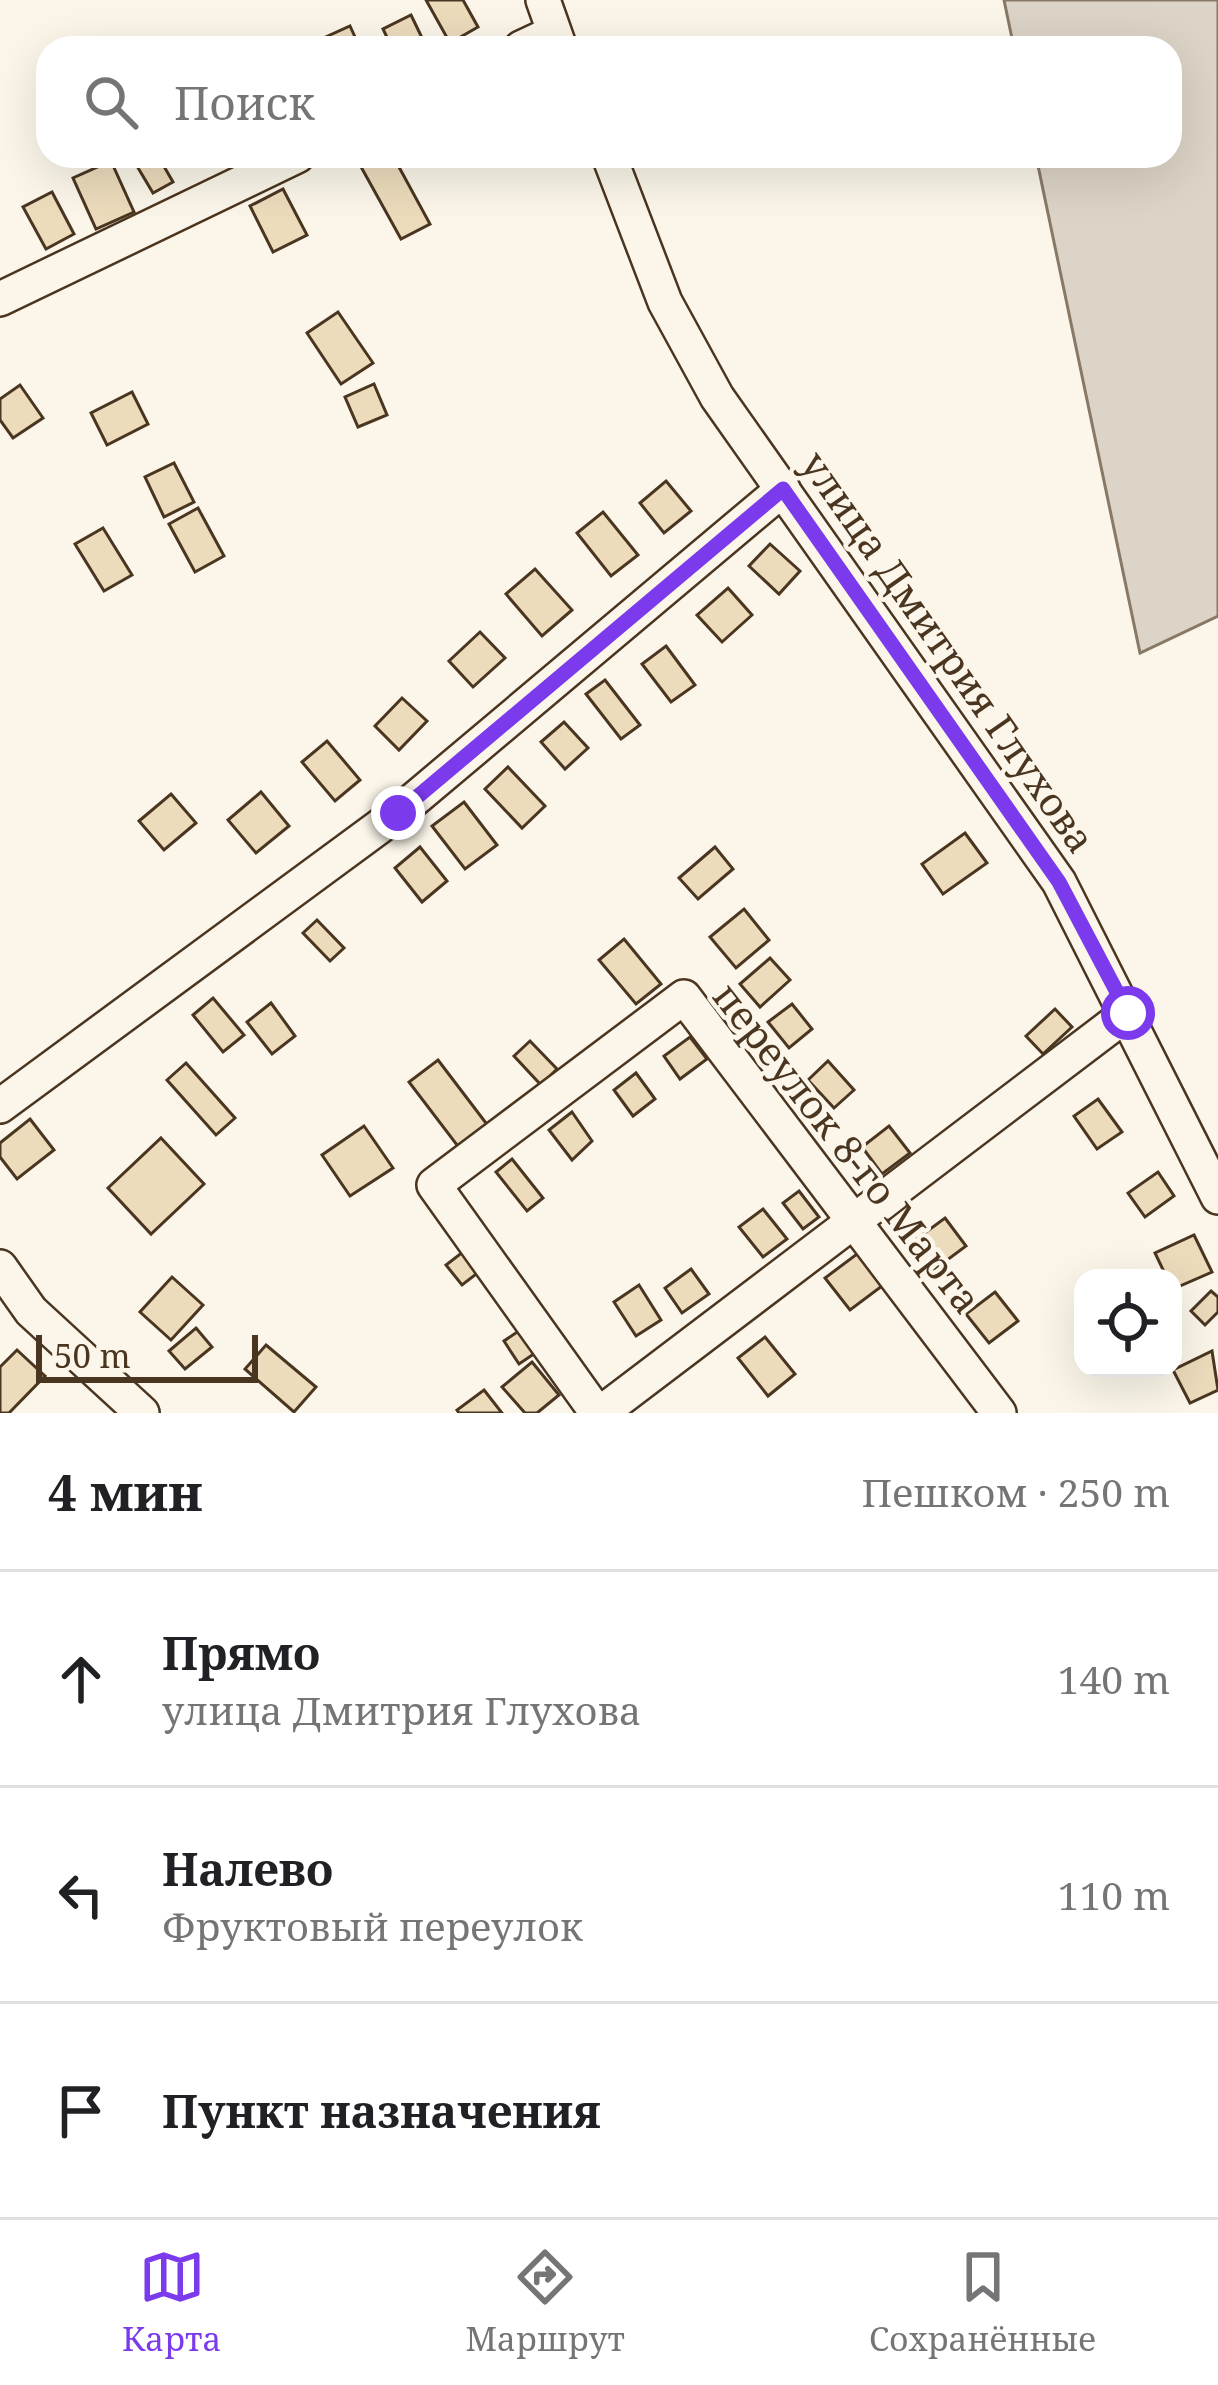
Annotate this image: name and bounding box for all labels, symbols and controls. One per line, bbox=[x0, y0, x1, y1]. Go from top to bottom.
search box bbox=[36, 36, 1182, 168]
icon: search bbox=[78, 69, 144, 135]
text: Поиск bbox=[174, 72, 315, 133]
street label: улица Дмитрия Глухова bbox=[790, 440, 1108, 863]
route end bbox=[371, 786, 425, 840]
street label: переулок 8-го Марта bbox=[702, 971, 994, 1324]
route start bbox=[1101, 986, 1155, 1040]
map controls bbox=[1074, 1269, 1182, 1377]
button: locate bbox=[1074, 1269, 1182, 1377]
scale bar bbox=[36, 1329, 258, 1382]
text: 50 m bbox=[54, 1333, 131, 1378]
text: 4 мин bbox=[48, 1456, 203, 1526]
text: Пешком · 250 m bbox=[861, 1465, 1170, 1518]
text: Прямо bbox=[162, 1622, 320, 1683]
icon: ahead bbox=[48, 1646, 114, 1712]
text: 140 m bbox=[1058, 1652, 1170, 1705]
text: улица Дмитрия Глухова bbox=[162, 1683, 641, 1736]
text: Налево bbox=[162, 1838, 333, 1899]
icon: left bbox=[48, 1862, 114, 1928]
text: 110 m bbox=[1058, 1868, 1170, 1921]
text: Фруктовый переулок bbox=[162, 1899, 583, 1952]
icon: arrive bbox=[48, 2078, 114, 2144]
text: Пункт назначения bbox=[162, 2080, 601, 2141]
tab: Карта bbox=[122, 2244, 221, 2361]
tab: Маршрут bbox=[465, 2244, 625, 2361]
tab: Сохранённые bbox=[869, 2244, 1096, 2361]

